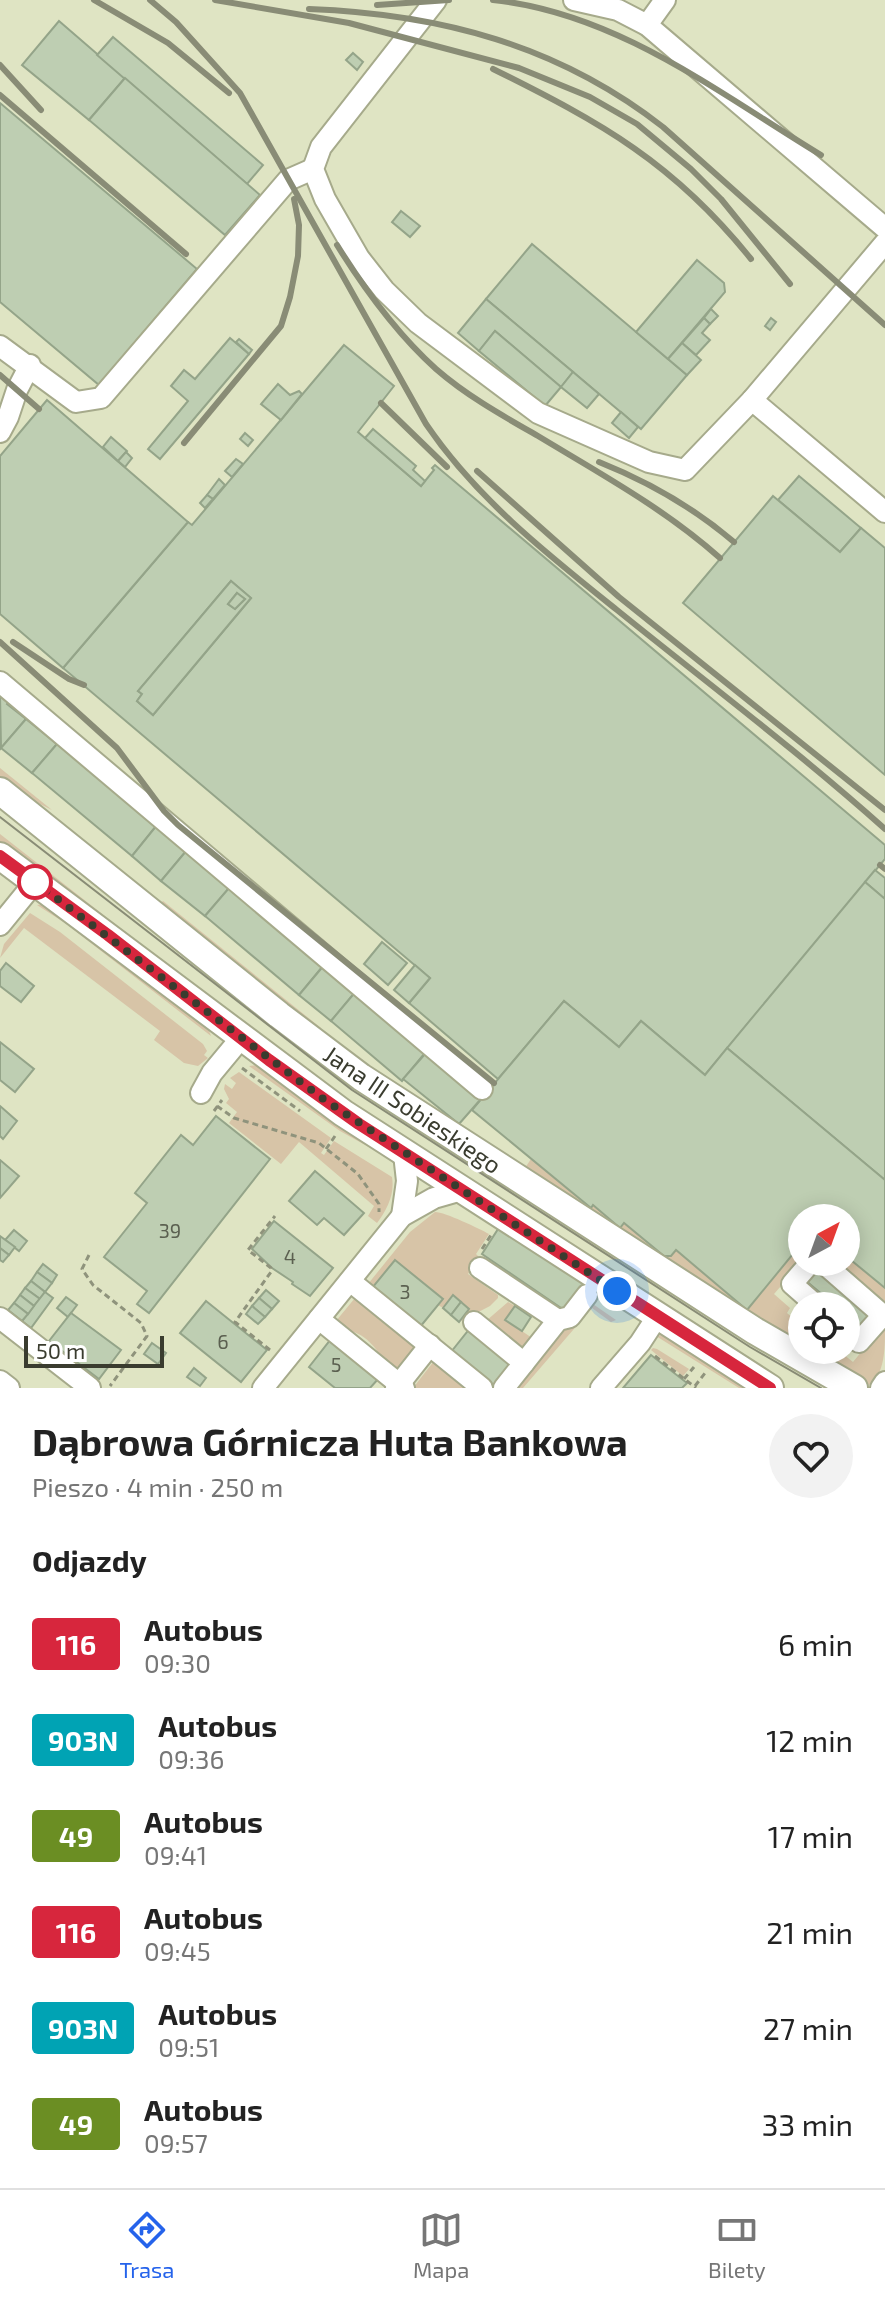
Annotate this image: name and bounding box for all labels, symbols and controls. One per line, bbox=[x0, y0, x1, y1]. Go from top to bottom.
unlabelled marker bbox=[18, 865, 52, 899]
street label: Jana III Sobieskiego bbox=[319, 1039, 507, 1179]
north arrow bbox=[788, 1204, 860, 1276]
map controls bbox=[788, 1204, 860, 1364]
house number: 39 bbox=[159, 1218, 181, 1242]
house number: 4 bbox=[284, 1244, 296, 1268]
your location bbox=[597, 1271, 637, 1311]
house number: 3 bbox=[399, 1279, 411, 1303]
button: locate bbox=[788, 1292, 860, 1364]
house number: 6 bbox=[217, 1329, 229, 1353]
scale bar bbox=[24, 1332, 164, 1368]
text: 50 m bbox=[36, 1337, 85, 1363]
house number: 5 bbox=[331, 1352, 341, 1376]
button: heart bbox=[769, 1414, 853, 1498]
text: Dąbrowa Górnicza Huta Bankowa bbox=[32, 1418, 628, 1464]
text: Pieszo · 4 min · 250 m bbox=[32, 1471, 283, 1502]
text: Odjazdy bbox=[32, 1542, 147, 1578]
text: Autobus bbox=[144, 1611, 263, 1647]
text: 6 min bbox=[778, 1626, 853, 1662]
text: 116 bbox=[56, 1627, 96, 1661]
text: 09:30 bbox=[144, 1647, 211, 1678]
text: Autobus bbox=[158, 1707, 277, 1743]
text: 12 min bbox=[766, 1722, 853, 1758]
text: 903N bbox=[48, 1723, 118, 1757]
text: 09:36 bbox=[158, 1743, 224, 1774]
text: Autobus bbox=[144, 1803, 263, 1839]
text: 17 min bbox=[768, 1818, 853, 1854]
text: 49 bbox=[59, 1819, 93, 1853]
text: 09:41 bbox=[144, 1839, 207, 1870]
text: Autobus bbox=[144, 1899, 263, 1935]
text: 21 min bbox=[766, 1914, 853, 1950]
text: 116 bbox=[56, 1915, 96, 1949]
text: 09:45 bbox=[144, 1935, 211, 1966]
text: Autobus bbox=[158, 1995, 277, 2031]
text: 27 min bbox=[763, 2010, 853, 2046]
text: 903N bbox=[48, 2011, 118, 2045]
text: 09:51 bbox=[158, 2031, 219, 2062]
text: Autobus bbox=[144, 2091, 263, 2127]
text: 33 min bbox=[762, 2106, 853, 2142]
text: 49 bbox=[59, 2107, 93, 2141]
text: 09:57 bbox=[144, 2127, 208, 2158]
tab: Trasa bbox=[119, 2208, 174, 2282]
tab: Mapa bbox=[413, 2208, 469, 2282]
tab: Bilety bbox=[708, 2208, 766, 2282]

